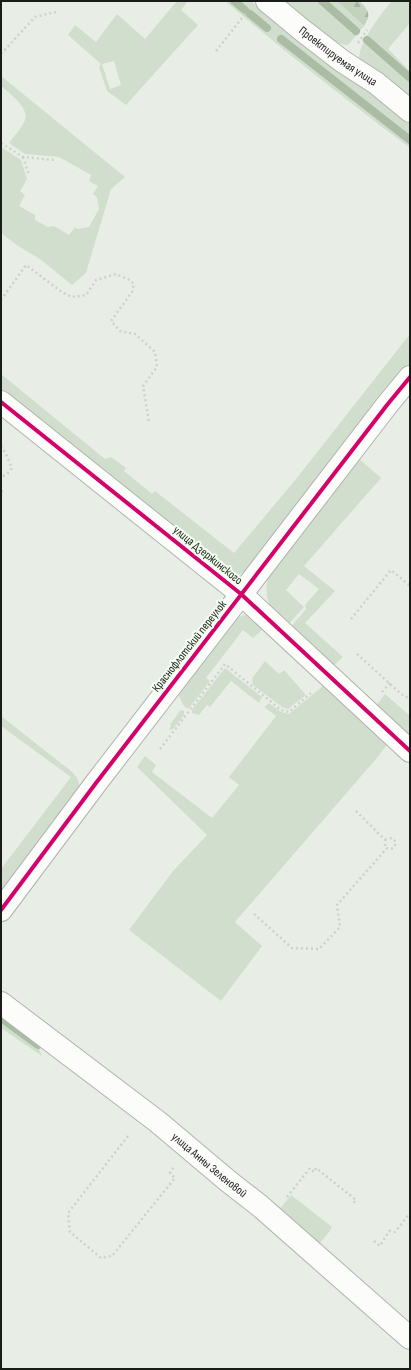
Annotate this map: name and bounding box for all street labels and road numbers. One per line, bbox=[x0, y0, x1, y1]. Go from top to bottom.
street label: Проектируемая улица bbox=[296, 23, 380, 90]
street label: улица Дзержинского bbox=[170, 523, 246, 588]
street label: Краснофлотский переулок bbox=[149, 597, 230, 695]
street label: улица Анны Зеленовой bbox=[168, 1130, 250, 1201]

